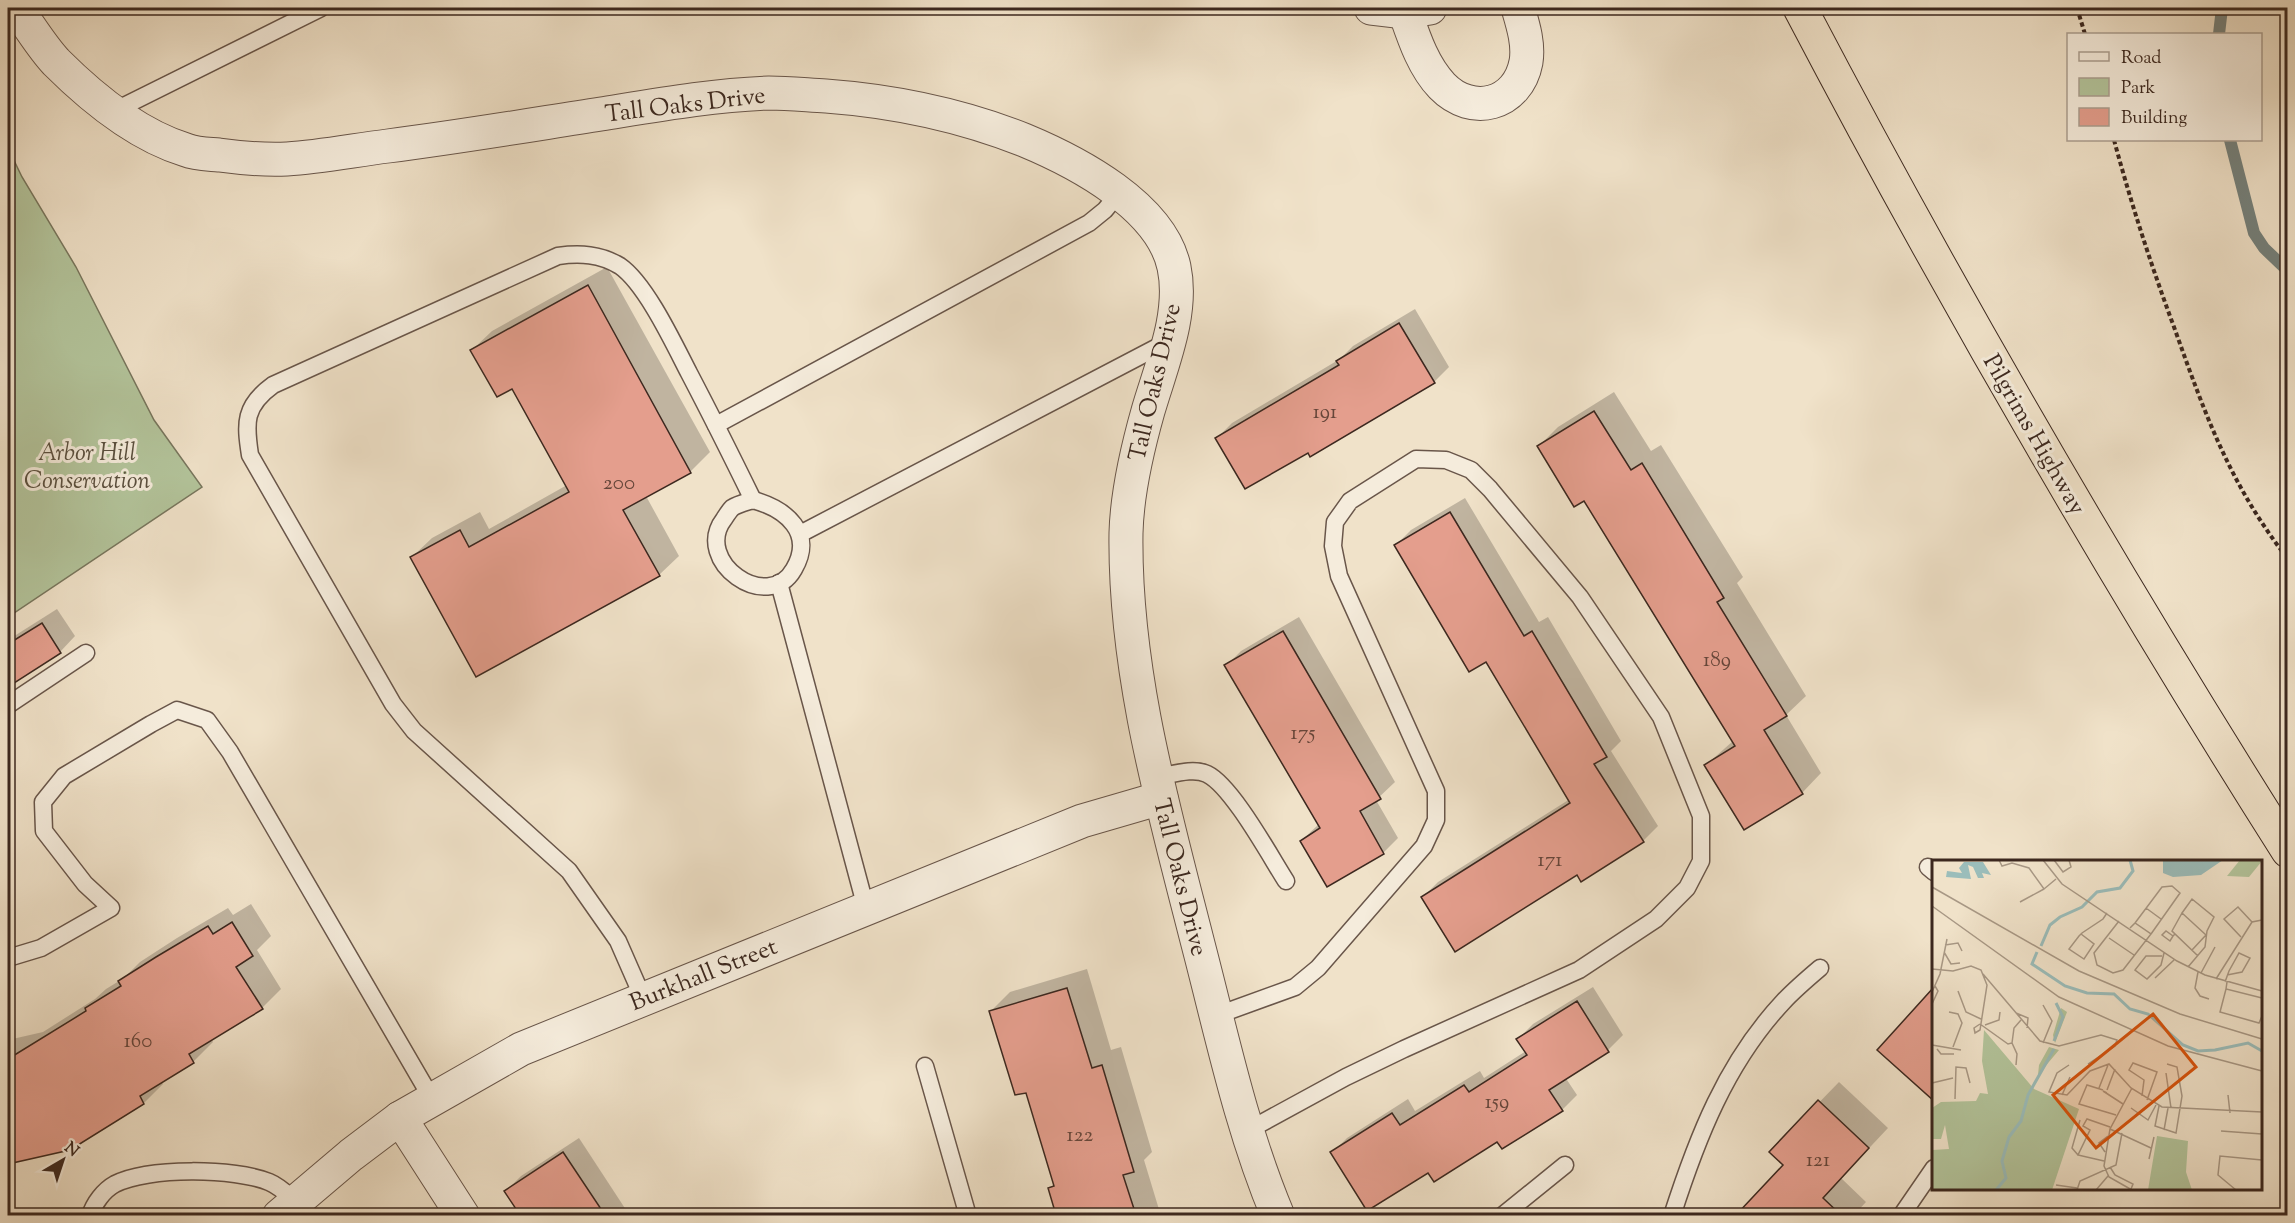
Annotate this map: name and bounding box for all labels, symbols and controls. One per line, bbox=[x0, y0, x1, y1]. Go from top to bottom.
legend bbox=[2067, 33, 2262, 141]
text: Road bbox=[2121, 46, 2161, 72]
text: Park bbox=[2121, 76, 2156, 102]
street label: Tall Oaks Drive bbox=[603, 79, 767, 133]
text: Building bbox=[2121, 106, 2187, 132]
street label: Tall Oaks Drive bbox=[1121, 300, 1191, 465]
street label: Pilgrims Highway bbox=[1973, 348, 2093, 522]
house number: 191 bbox=[1313, 398, 1337, 428]
park label: Arbor Hill Conservation bbox=[24, 437, 150, 499]
house number: 200 bbox=[603, 469, 635, 499]
house number: 189 bbox=[1703, 646, 1731, 676]
house number: 175 bbox=[1291, 719, 1315, 749]
street label: Tall Oaks Drive bbox=[1143, 795, 1215, 960]
house number: 171 bbox=[1538, 846, 1562, 876]
inset map bbox=[1932, 860, 2262, 1190]
street label: Burkhall Street bbox=[625, 931, 783, 1021]
house number: 160 bbox=[124, 1027, 152, 1057]
house number: 159 bbox=[1485, 1088, 1509, 1118]
house number: 122 bbox=[1067, 1121, 1094, 1151]
north arrow bbox=[33, 1130, 93, 1190]
text: N bbox=[59, 1137, 83, 1163]
house number: 121 bbox=[1806, 1146, 1830, 1176]

